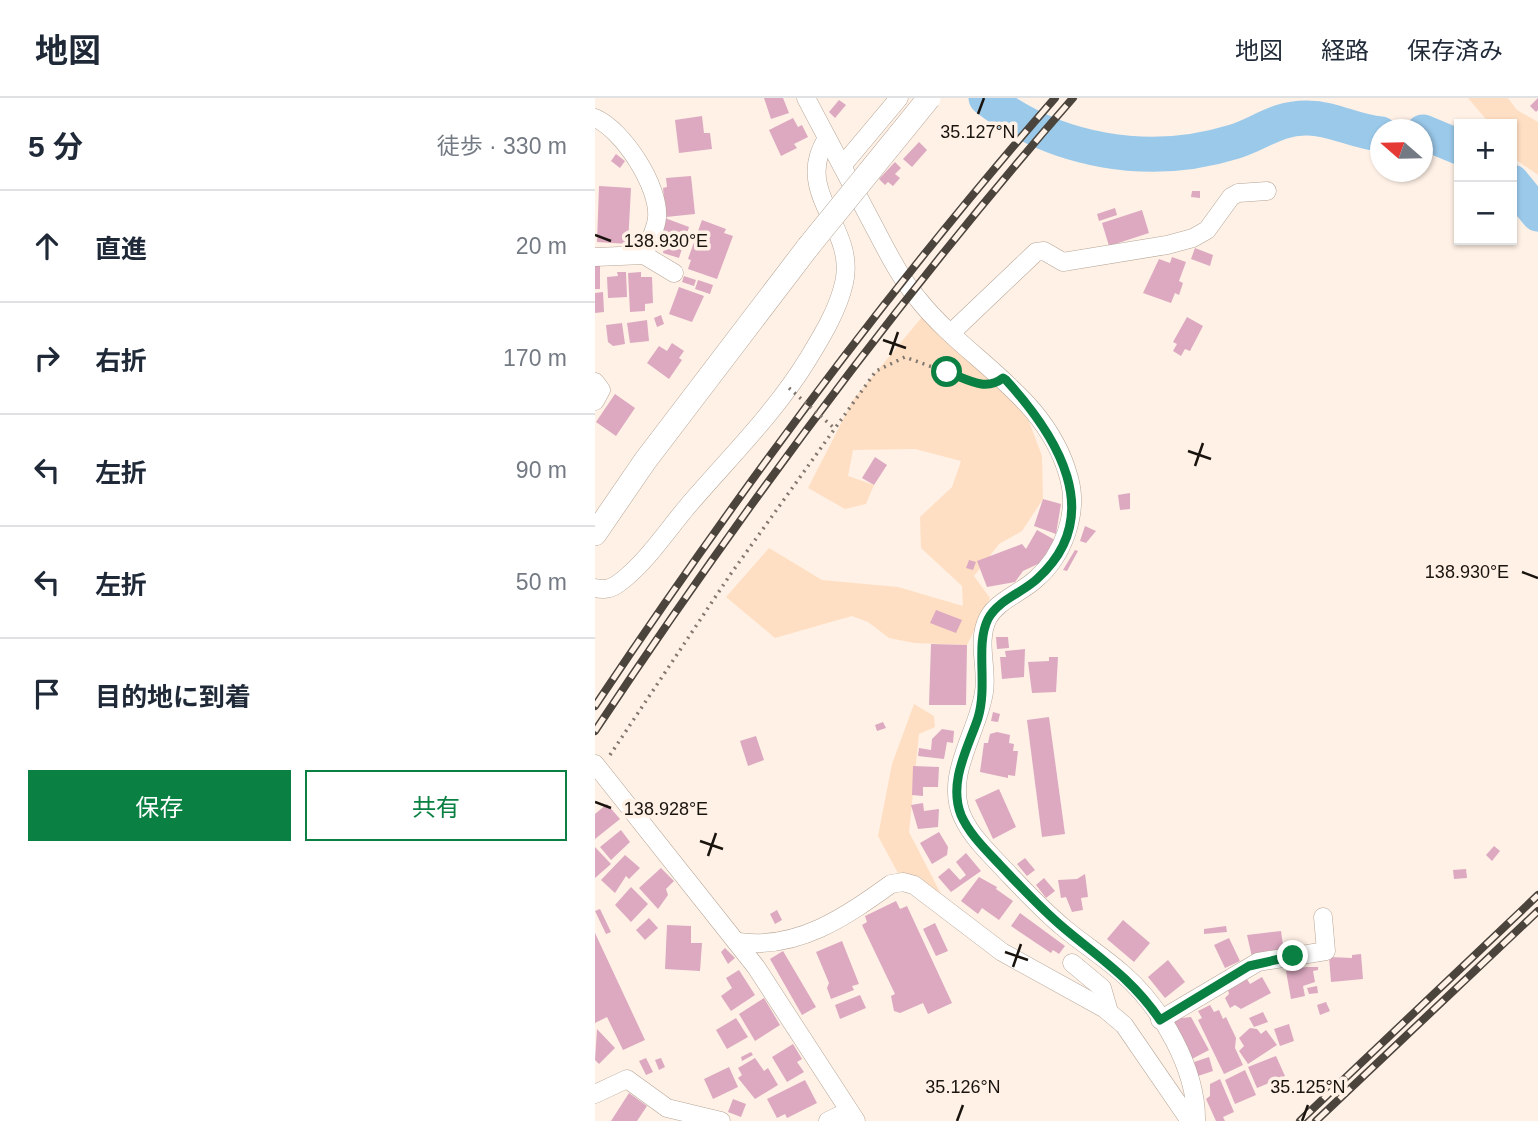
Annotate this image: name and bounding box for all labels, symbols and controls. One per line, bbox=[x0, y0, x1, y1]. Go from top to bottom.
text: 地図 bbox=[35, 32, 101, 69]
text: 地図 bbox=[1235, 37, 1283, 64]
text: 経路 bbox=[1321, 37, 1369, 64]
text: 保存済み bbox=[1407, 37, 1503, 64]
north arrow bbox=[1370, 119, 1433, 182]
map controls bbox=[1454, 119, 1517, 245]
button: + bbox=[1454, 119, 1517, 182]
text: 35.127°N bbox=[940, 122, 1016, 142]
text: 5 分 bbox=[28, 130, 83, 163]
text: 徒歩 · 330 m bbox=[437, 133, 567, 159]
button: − bbox=[1454, 182, 1517, 245]
icon: ahead bbox=[28, 227, 66, 265]
text: 138.930°E bbox=[624, 231, 708, 251]
text: 20 m bbox=[516, 233, 567, 259]
text: 直進 bbox=[95, 234, 147, 264]
icon: right bbox=[28, 339, 66, 377]
text: 170 m bbox=[503, 345, 567, 371]
text: 右折 bbox=[95, 346, 147, 376]
route start bbox=[931, 356, 962, 387]
icon: left bbox=[28, 451, 66, 489]
text: 90 m bbox=[516, 457, 567, 483]
text: 左折 bbox=[95, 458, 147, 488]
text: 138.930°E bbox=[1425, 562, 1509, 582]
icon: left bbox=[28, 563, 66, 601]
text: 50 m bbox=[516, 569, 567, 595]
text: 左折 bbox=[95, 570, 147, 600]
icon: arrive bbox=[28, 675, 66, 713]
text: 目的地に到着 bbox=[95, 682, 251, 712]
button: 保存 bbox=[28, 770, 291, 841]
button: 共有 bbox=[305, 770, 567, 841]
text: 138.928°E bbox=[624, 799, 708, 819]
route end bbox=[1277, 940, 1308, 971]
text: 35.126°N bbox=[925, 1077, 1001, 1097]
text: 35.125°N bbox=[1270, 1077, 1346, 1097]

